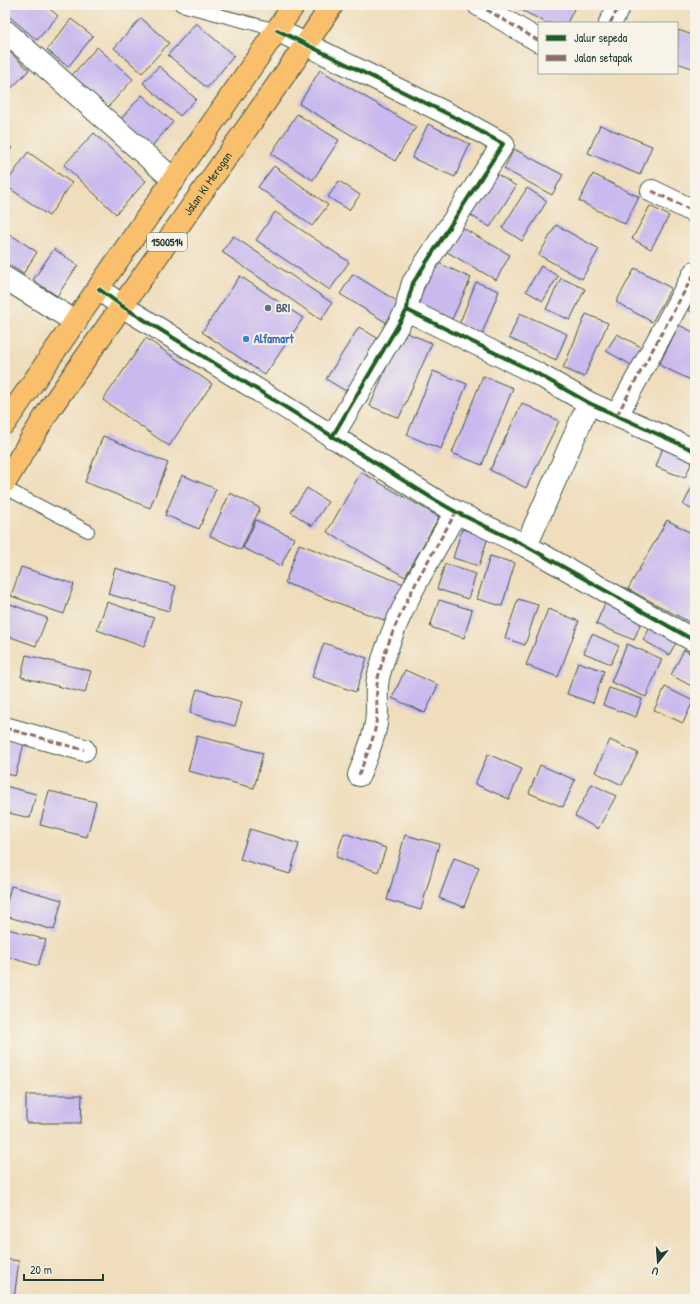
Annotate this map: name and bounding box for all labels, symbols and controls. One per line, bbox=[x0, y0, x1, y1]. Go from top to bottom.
legend bbox=[538, 22, 678, 74]
text: Jalur sepeda bbox=[574, 29, 628, 46]
text: Jalan setapak bbox=[574, 49, 632, 66]
street label: Jalan Ki Merogan bbox=[179, 148, 236, 218]
road number: 1500514 bbox=[147, 233, 187, 251]
place label: BRI bbox=[276, 299, 291, 316]
marker: BRI bbox=[263, 303, 273, 313]
place label: Alfamart bbox=[254, 330, 295, 347]
marker: Alfamart bbox=[241, 334, 251, 344]
north arrow bbox=[638, 1242, 678, 1282]
scale bar bbox=[24, 1256, 103, 1282]
text: 20 m bbox=[30, 1261, 52, 1278]
text: U bbox=[650, 1264, 660, 1279]

